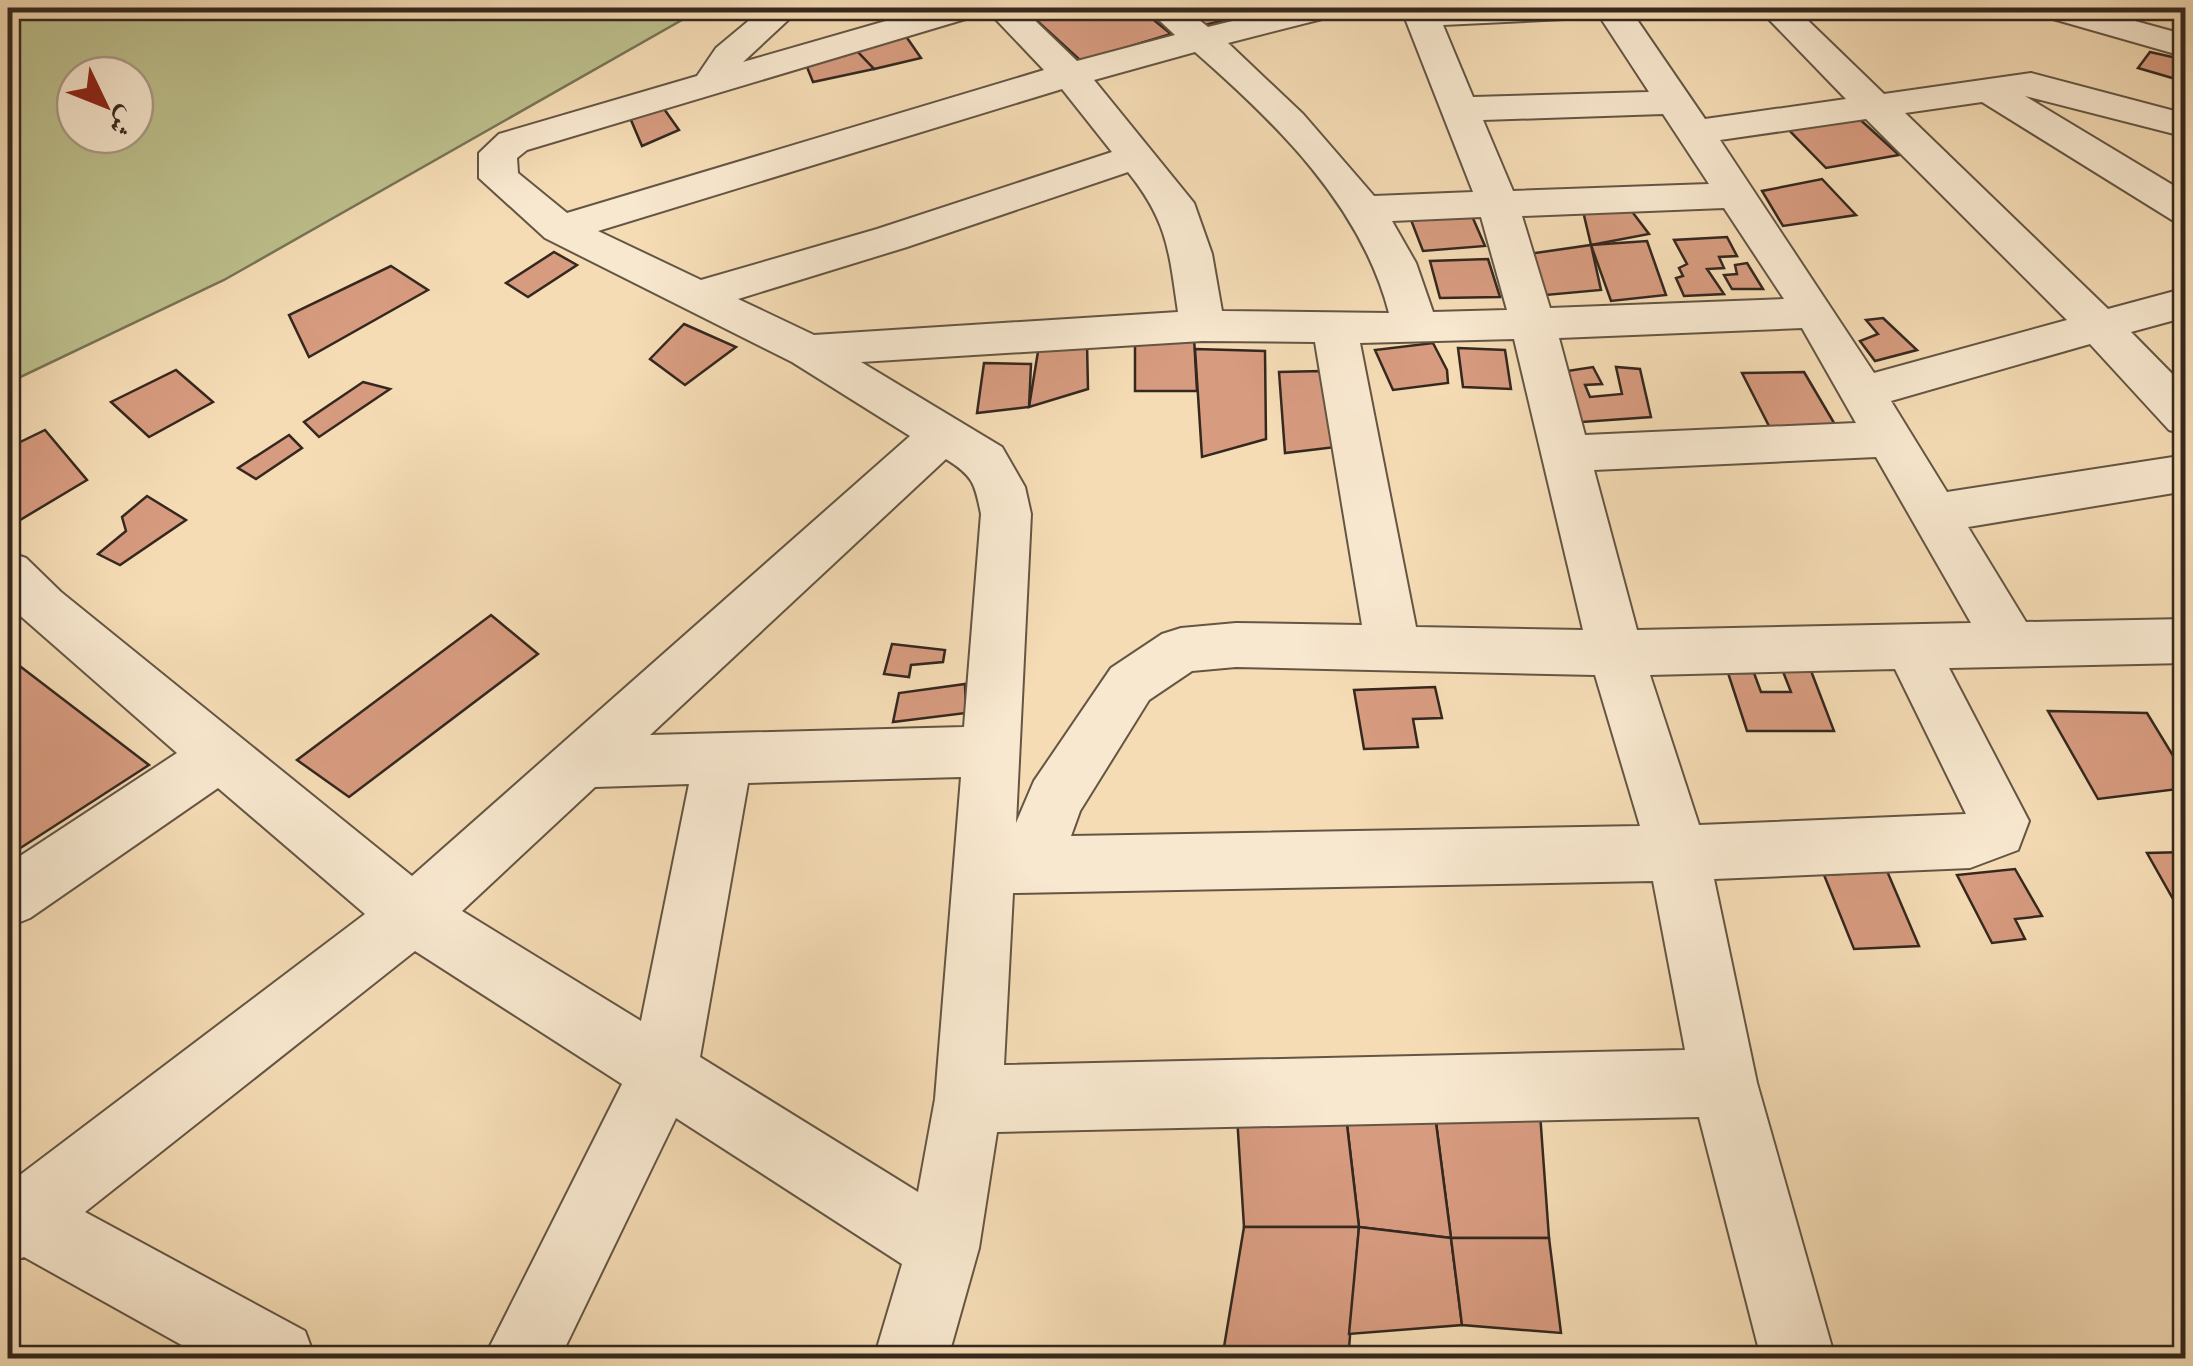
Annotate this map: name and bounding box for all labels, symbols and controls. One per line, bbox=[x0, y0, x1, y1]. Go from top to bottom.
north arrow bbox=[55, 55, 155, 155]
text: ش bbox=[101, 100, 145, 144]

